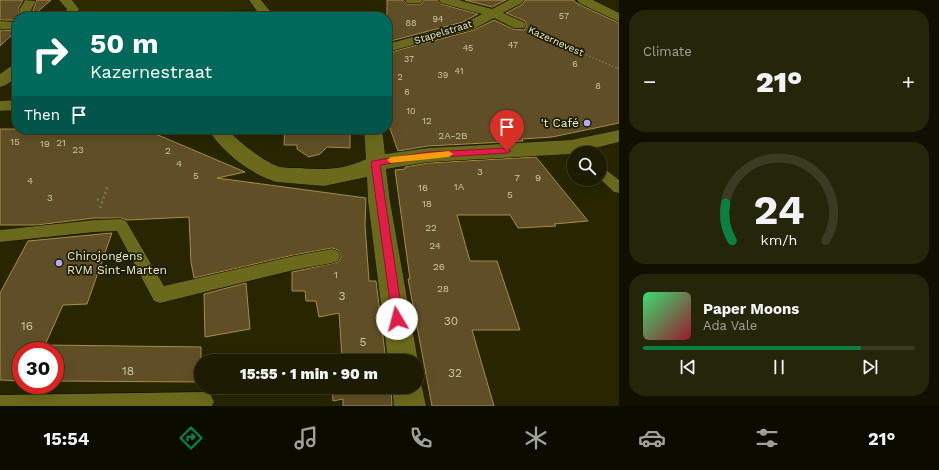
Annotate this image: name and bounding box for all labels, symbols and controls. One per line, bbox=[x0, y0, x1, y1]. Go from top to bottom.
house number: 57 bbox=[559, 11, 569, 21]
house number: 94 bbox=[432, 14, 444, 24]
house number: 88 bbox=[405, 18, 417, 28]
street label: Stapelstraat bbox=[413, 18, 474, 46]
street label: Kazernevest bbox=[527, 24, 586, 58]
text: 50 m bbox=[90, 27, 159, 60]
icon: right bbox=[24, 28, 76, 80]
house number: 47 bbox=[508, 40, 518, 50]
house number: 45 bbox=[463, 43, 473, 53]
text: Climate bbox=[643, 44, 692, 59]
house number: 37 bbox=[404, 54, 414, 64]
house number: 6 bbox=[572, 59, 578, 69]
text: Kazernestraat bbox=[90, 61, 212, 82]
text: 21° bbox=[756, 64, 802, 99]
house number: 41 bbox=[455, 66, 463, 76]
text: − bbox=[643, 69, 656, 94]
text: + bbox=[902, 69, 915, 94]
house number: 39 bbox=[438, 70, 448, 80]
house number: 2 bbox=[397, 72, 403, 82]
house number: 8 bbox=[595, 81, 601, 91]
house number: 6 bbox=[404, 87, 410, 97]
icon: arrive bbox=[68, 104, 90, 126]
text: Then bbox=[24, 106, 60, 124]
house number: 10 bbox=[406, 106, 416, 116]
pin bbox=[490, 110, 524, 151]
house number: 12 bbox=[422, 115, 432, 126]
icon: arrive bbox=[496, 116, 518, 138]
place label: 't Café bbox=[541, 116, 579, 130]
marker: 't Café bbox=[582, 118, 592, 128]
house number: 2A-2B bbox=[438, 130, 468, 141]
house number: 15 bbox=[10, 136, 20, 147]
house number: 21 bbox=[56, 137, 66, 148]
house number: 19 bbox=[40, 138, 50, 149]
house number: 23 bbox=[72, 144, 84, 155]
house number: 2 bbox=[165, 145, 171, 156]
map controls bbox=[567, 146, 607, 186]
button: search bbox=[567, 146, 607, 186]
house number: 4 bbox=[176, 158, 182, 169]
house number: 3 bbox=[477, 166, 483, 177]
house number: 5 bbox=[193, 170, 199, 181]
house number: 7 bbox=[514, 172, 520, 183]
house number: 9 bbox=[535, 172, 541, 183]
house number: 4 bbox=[27, 175, 33, 186]
house number: 1A bbox=[454, 181, 465, 192]
house number: 16 bbox=[418, 182, 428, 193]
text: 24 bbox=[753, 185, 805, 234]
house number: 5 bbox=[507, 189, 513, 200]
house number: 3 bbox=[47, 192, 53, 203]
house number: 18 bbox=[422, 198, 432, 209]
house number: 22 bbox=[425, 222, 437, 233]
text: km/h bbox=[761, 232, 797, 248]
house number: 24 bbox=[429, 240, 441, 251]
place label: Chirojongens RVM Sint-Marten bbox=[67, 249, 167, 277]
marker: Chirojongens RVM Sint-Marten bbox=[54, 258, 64, 268]
house number: 26 bbox=[433, 261, 445, 272]
house number: 1 bbox=[334, 269, 338, 280]
house number: 28 bbox=[437, 283, 449, 294]
house number: 3 bbox=[339, 289, 346, 303]
position arrow bbox=[376, 298, 418, 340]
text: Paper Moons bbox=[703, 300, 799, 318]
house number: 30 bbox=[444, 314, 458, 328]
text: Ada Vale bbox=[703, 318, 757, 333]
house number: 16 bbox=[21, 319, 33, 333]
house number: 5 bbox=[360, 335, 367, 349]
speed limit sign: 30 bbox=[12, 342, 64, 394]
icon: previous bbox=[677, 356, 699, 378]
icon: pause bbox=[768, 356, 790, 378]
icon: next bbox=[859, 356, 881, 378]
house number: 18 bbox=[122, 364, 134, 378]
text: 15:55 · 1 min · 90 m bbox=[240, 365, 378, 383]
house number: 32 bbox=[448, 366, 462, 380]
icon: directions bbox=[177, 424, 205, 452]
icon: music bbox=[292, 424, 320, 452]
icon: phone bbox=[407, 424, 435, 452]
icon: climate bbox=[522, 424, 550, 452]
icon: car bbox=[638, 424, 666, 452]
icon: filters bbox=[753, 424, 781, 452]
text: 15:54 bbox=[44, 428, 89, 449]
text: 21° bbox=[868, 428, 895, 449]

